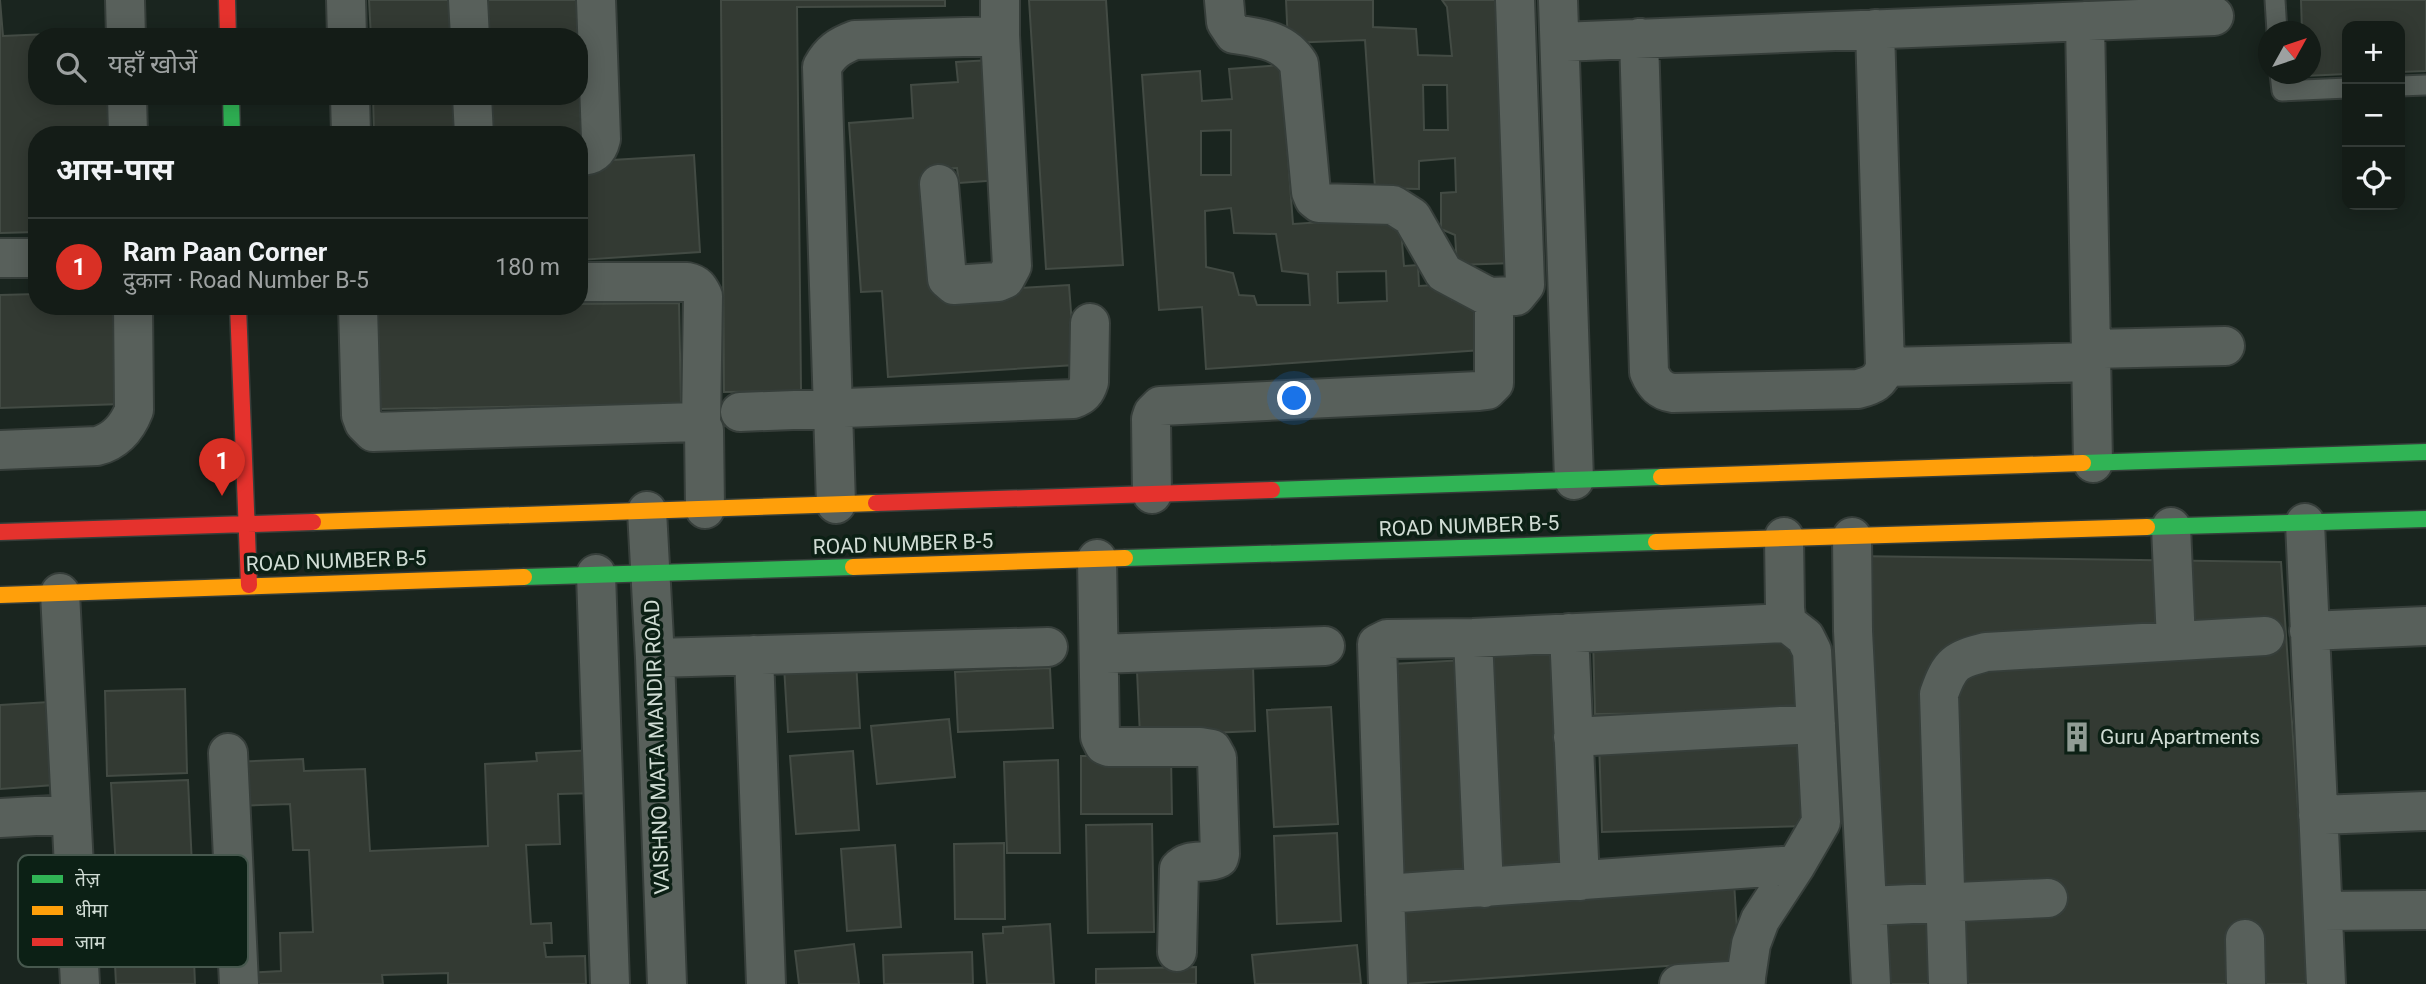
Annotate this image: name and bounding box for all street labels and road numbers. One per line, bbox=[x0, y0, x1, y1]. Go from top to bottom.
street label: ROAD NUMBER B-5 bbox=[1378, 511, 1560, 541]
street label: ROAD NUMBER B-5 bbox=[812, 529, 994, 559]
street label: ROAD NUMBER B-5 bbox=[245, 546, 427, 576]
street label: VAISHNO MATA MANDIR ROAD bbox=[640, 599, 674, 895]

